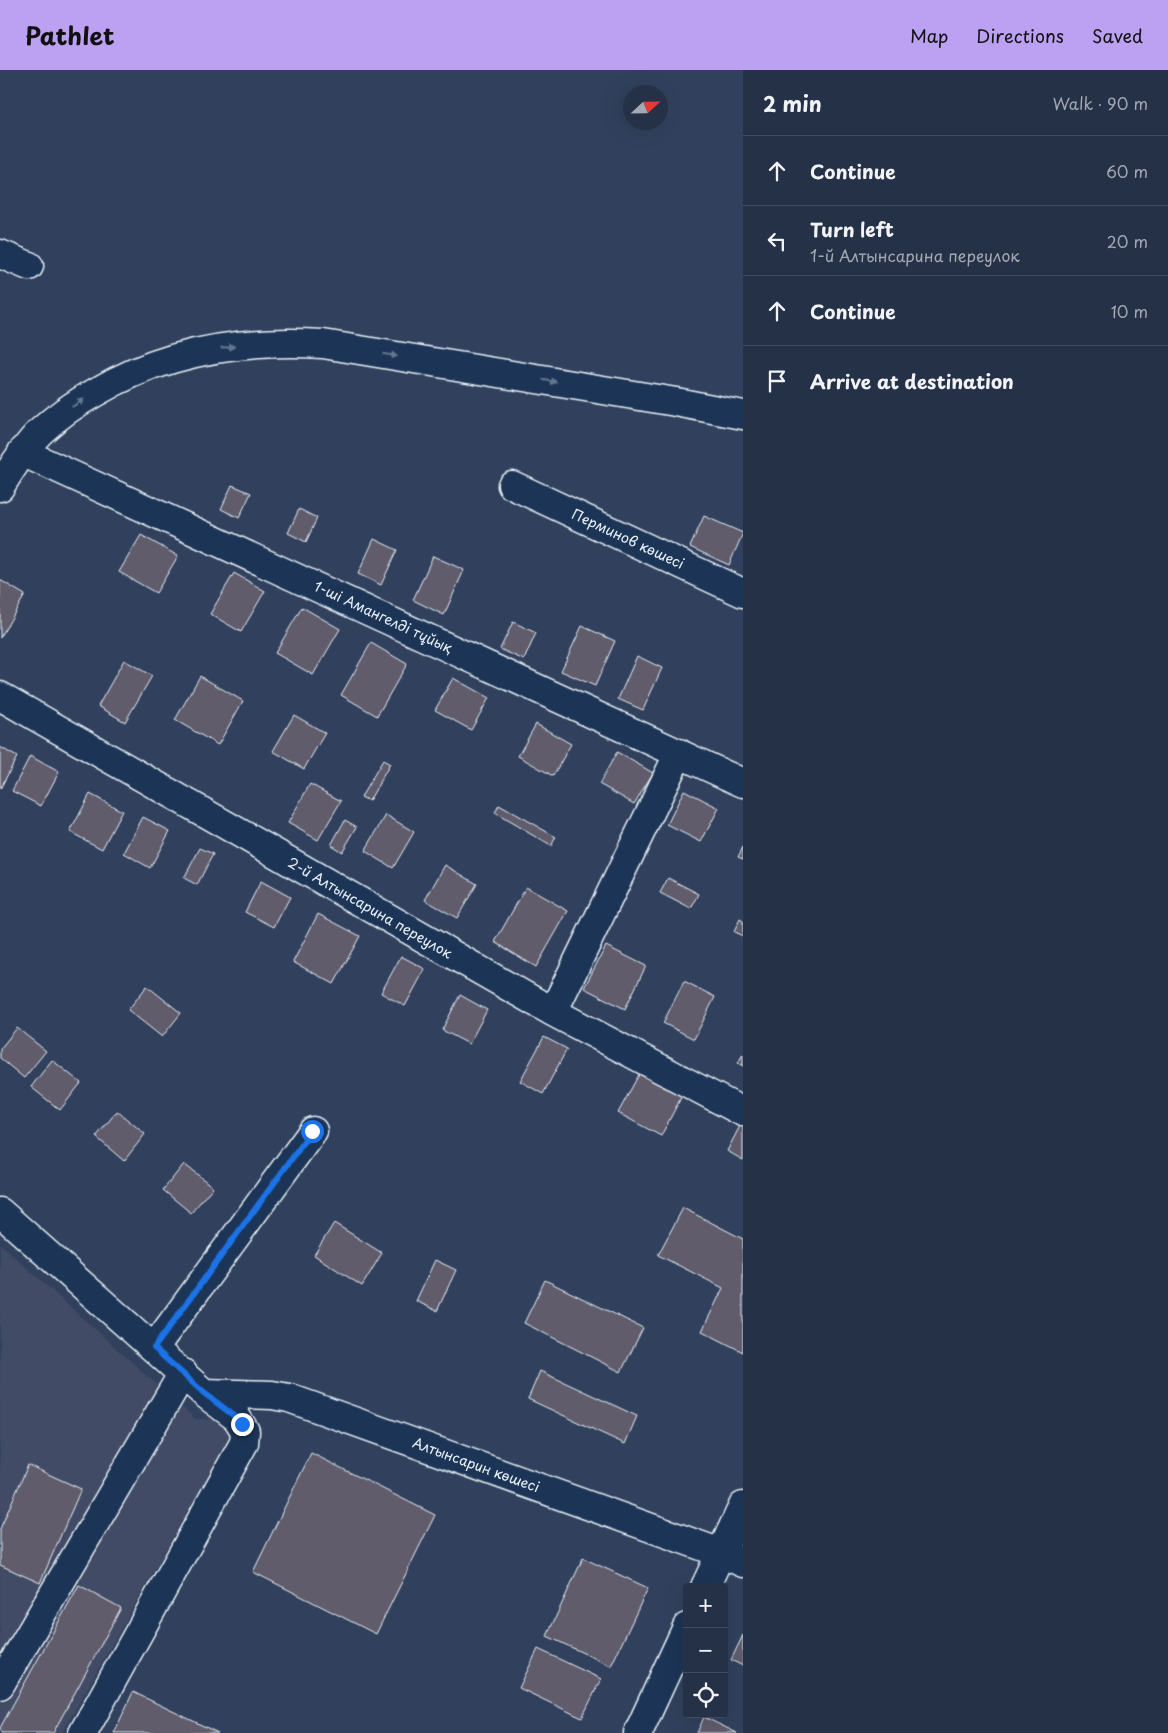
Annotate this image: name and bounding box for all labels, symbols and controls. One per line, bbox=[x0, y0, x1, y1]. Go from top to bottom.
text: Pathlet bbox=[25, 17, 115, 53]
text: Map bbox=[910, 22, 948, 49]
text: Directions bbox=[976, 22, 1064, 49]
text: Saved bbox=[1092, 22, 1143, 49]
north arrow bbox=[623, 85, 668, 130]
text: 2 min bbox=[763, 87, 822, 119]
text: Walk · 90 m bbox=[1053, 91, 1148, 115]
icon: ahead bbox=[763, 157, 791, 185]
text: Continue bbox=[810, 157, 896, 185]
text: 60 m bbox=[1106, 159, 1148, 183]
text: Turn left bbox=[810, 215, 894, 243]
icon: left bbox=[763, 227, 791, 255]
text: 20 m bbox=[1107, 229, 1148, 253]
text: 1-й Алтынсарина переулок bbox=[810, 243, 1020, 267]
icon: ahead bbox=[763, 297, 791, 325]
text: Continue bbox=[810, 297, 896, 325]
text: 10 m bbox=[1111, 299, 1148, 323]
one-way arrow bbox=[221, 343, 237, 351]
one-way arrow bbox=[382, 351, 398, 359]
icon: arrive bbox=[763, 367, 791, 395]
text: Arrive at destination bbox=[810, 367, 1014, 395]
one-way arrow bbox=[542, 378, 558, 386]
one-way arrow bbox=[71, 398, 84, 408]
street label: Перминов көшесі bbox=[569, 503, 688, 574]
street label: 1-ші Амангелді тұйық bbox=[311, 575, 457, 658]
street label: 2-й Алтынсарина переулок bbox=[284, 852, 457, 964]
route start bbox=[301, 1120, 324, 1143]
route end bbox=[231, 1413, 254, 1436]
street label: Алтынсарин көшесі bbox=[410, 1432, 543, 1497]
map controls bbox=[683, 1583, 728, 1718]
button: + bbox=[683, 1583, 728, 1628]
button: − bbox=[683, 1628, 728, 1673]
button: locate bbox=[683, 1673, 728, 1718]

